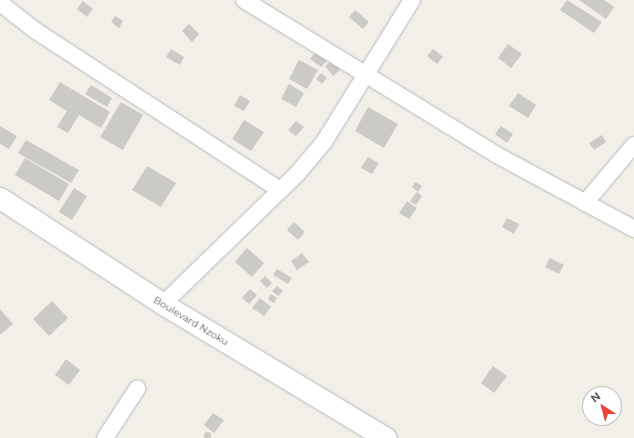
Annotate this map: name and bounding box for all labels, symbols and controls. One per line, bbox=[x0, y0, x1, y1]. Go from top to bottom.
street label: Boulevard Nzoku bbox=[151, 294, 231, 348]
north arrow bbox=[582, 386, 622, 426]
text: N bbox=[588, 389, 603, 405]

